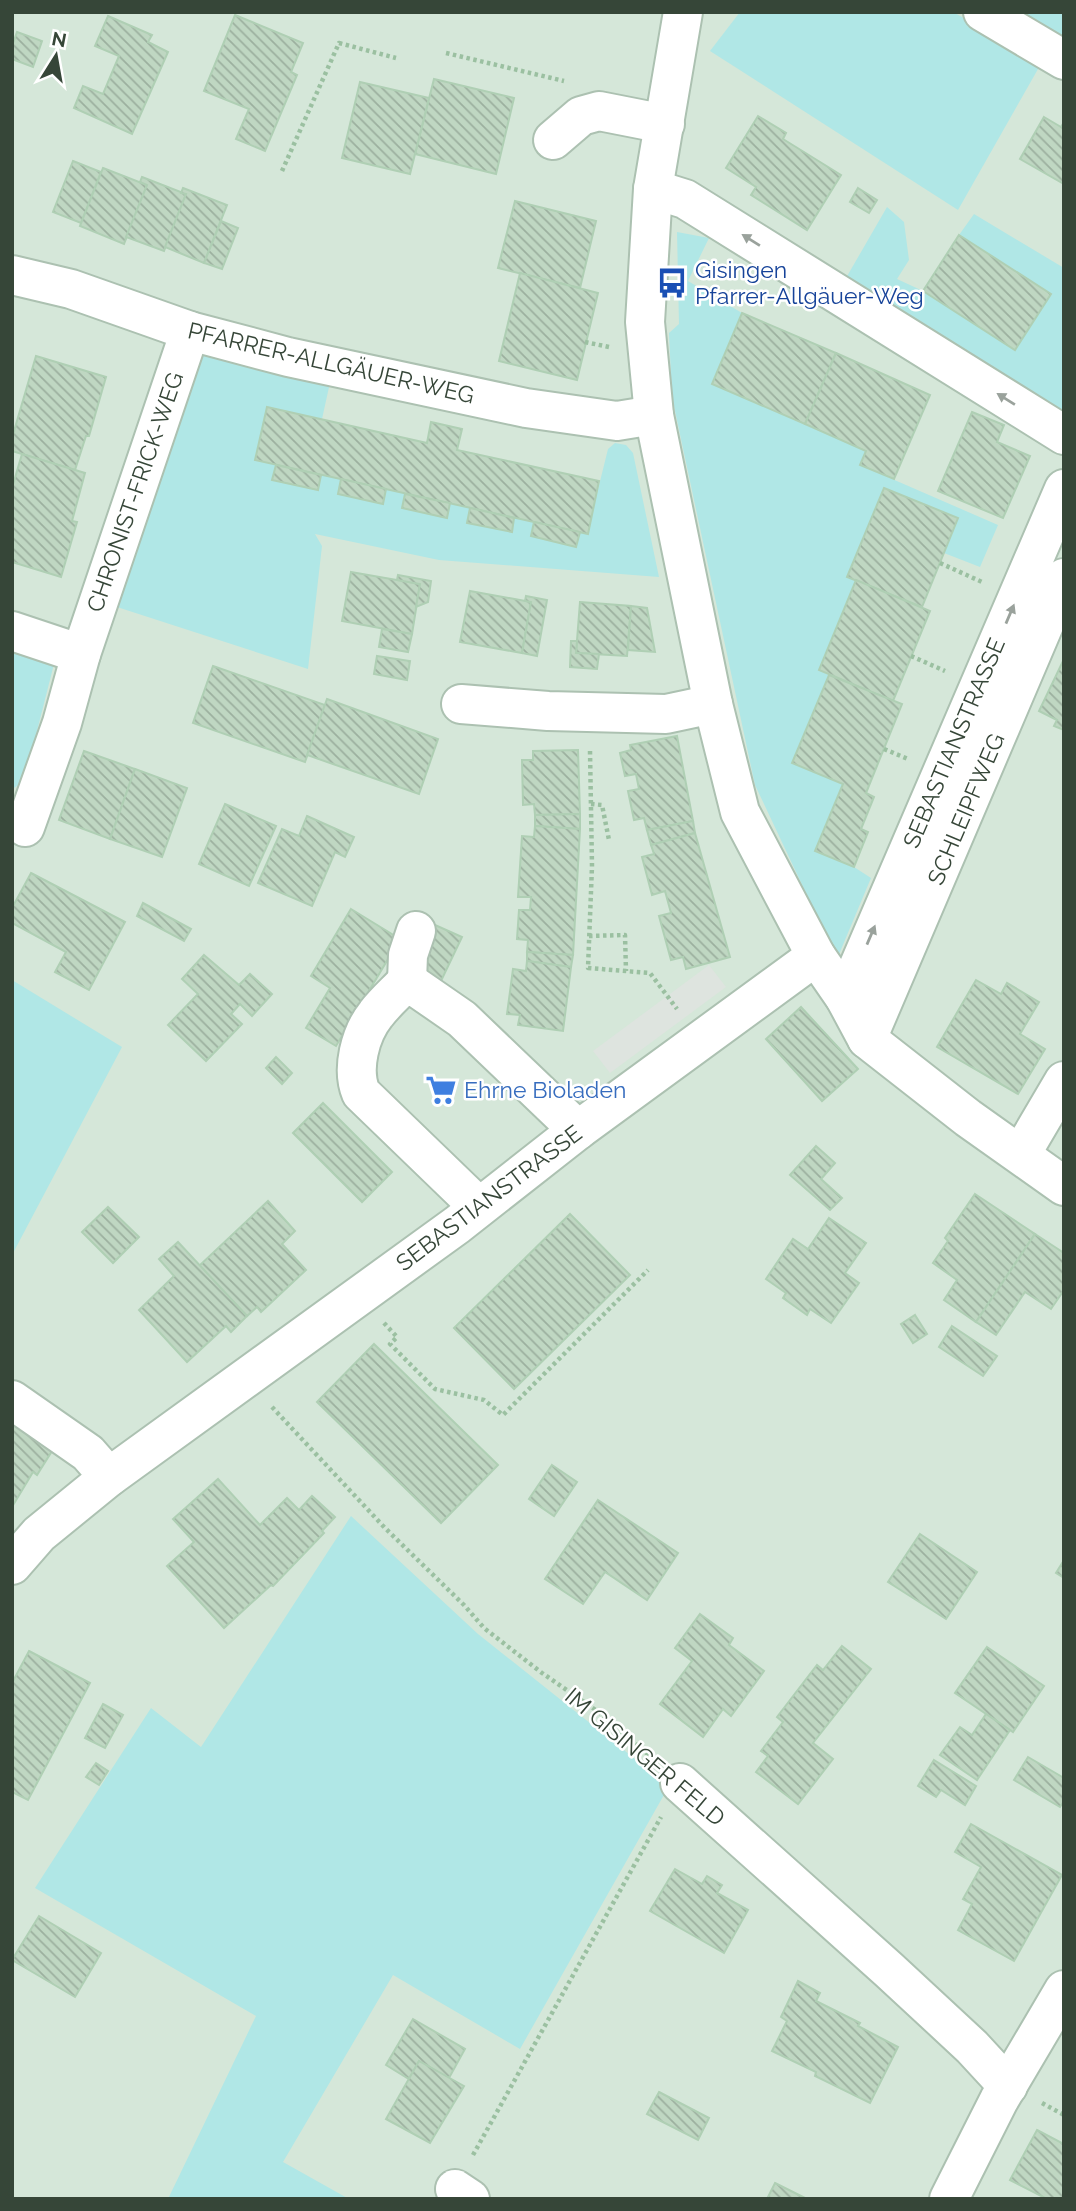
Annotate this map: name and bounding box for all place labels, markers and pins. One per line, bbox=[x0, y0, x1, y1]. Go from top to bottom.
place label: Gisingen Pfarrer-Allgäuer-Weg bbox=[695, 256, 924, 309]
bus stop icon: Gisingen Pfarrer-Allgäuer-Weg bbox=[655, 266, 689, 300]
supermarket icon: Ehrne Bioladen bbox=[424, 1073, 458, 1107]
place label: Ehrne Bioladen bbox=[464, 1076, 626, 1103]

